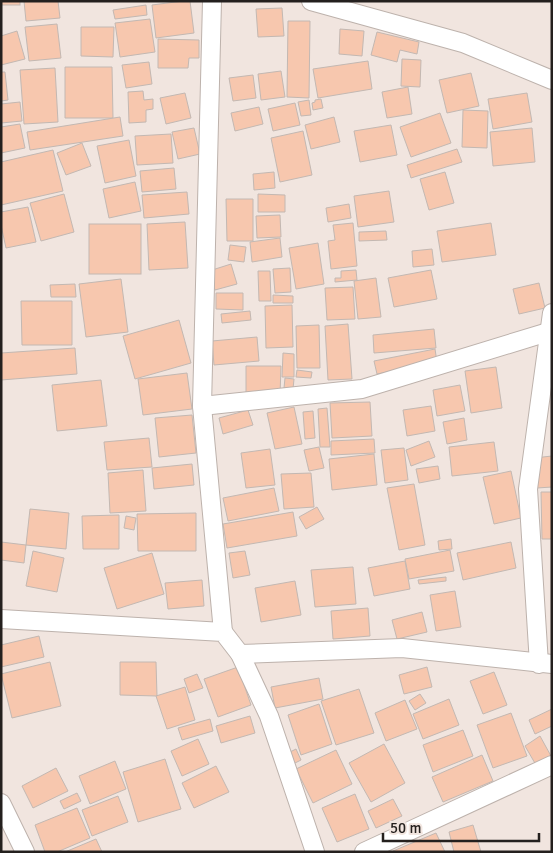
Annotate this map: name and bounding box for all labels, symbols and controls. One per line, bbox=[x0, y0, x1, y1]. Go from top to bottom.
scale bar bbox=[383, 810, 539, 842]
text: 50 m bbox=[390, 819, 421, 837]

